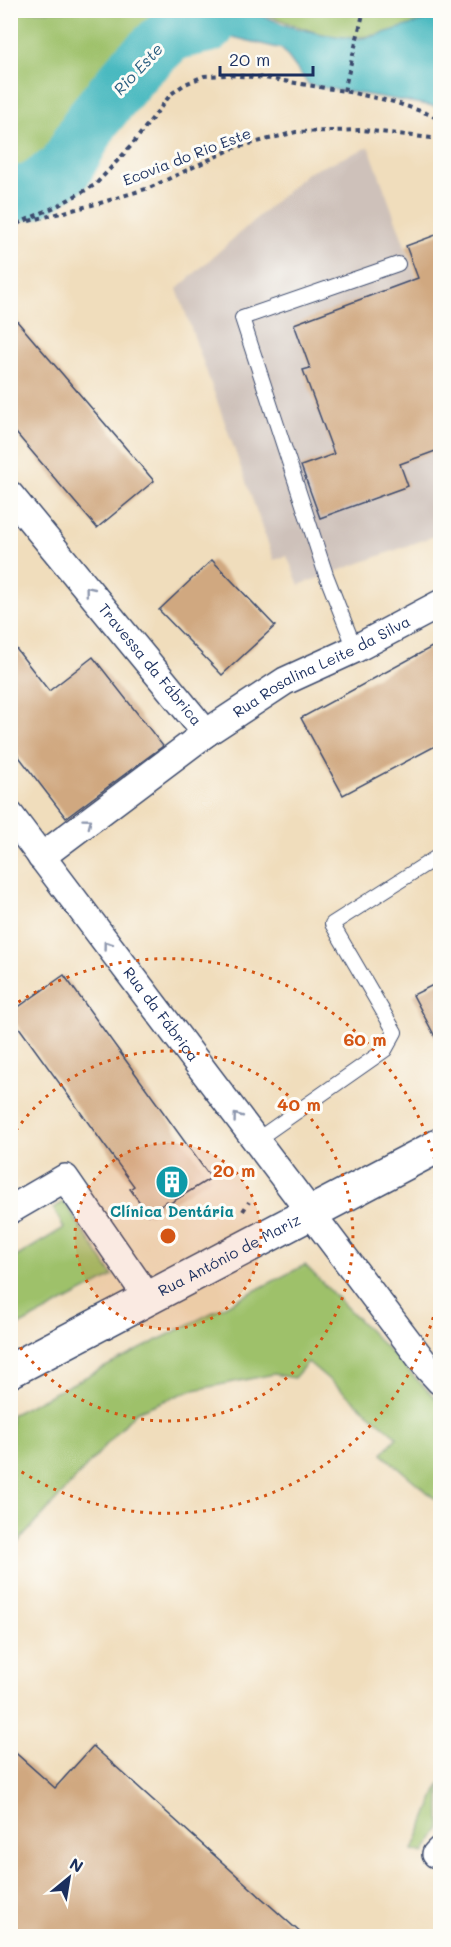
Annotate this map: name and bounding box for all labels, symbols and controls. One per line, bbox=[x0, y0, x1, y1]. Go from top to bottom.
water label: Rio Este bbox=[108, 38, 167, 99]
scale bar bbox=[220, 39, 313, 77]
text: 20 m bbox=[229, 47, 270, 71]
street label: Ecovia do Rio Este bbox=[120, 122, 254, 190]
one-way arrow bbox=[85, 586, 96, 597]
street label: Travessa da Fábrica bbox=[94, 599, 207, 729]
street label: Rua Rosalina Leite da Silva bbox=[229, 611, 413, 722]
one-way arrow bbox=[82, 818, 93, 829]
one-way arrow bbox=[104, 940, 115, 951]
street label: Rua da Fábrica bbox=[119, 963, 204, 1065]
text: 60 m bbox=[343, 1027, 387, 1051]
text: 40 m bbox=[277, 1092, 321, 1116]
one-way arrow bbox=[233, 1113, 244, 1124]
text: 20 m bbox=[213, 1158, 255, 1182]
building icon: Clínica Dentária bbox=[154, 1164, 190, 1200]
place label: Clínica Dentária bbox=[110, 1201, 234, 1221]
street label: Rua António de Mariz bbox=[154, 1209, 304, 1300]
centre of rings bbox=[158, 1226, 178, 1246]
north arrow bbox=[39, 1848, 99, 1908]
text: N bbox=[66, 1852, 87, 1877]

